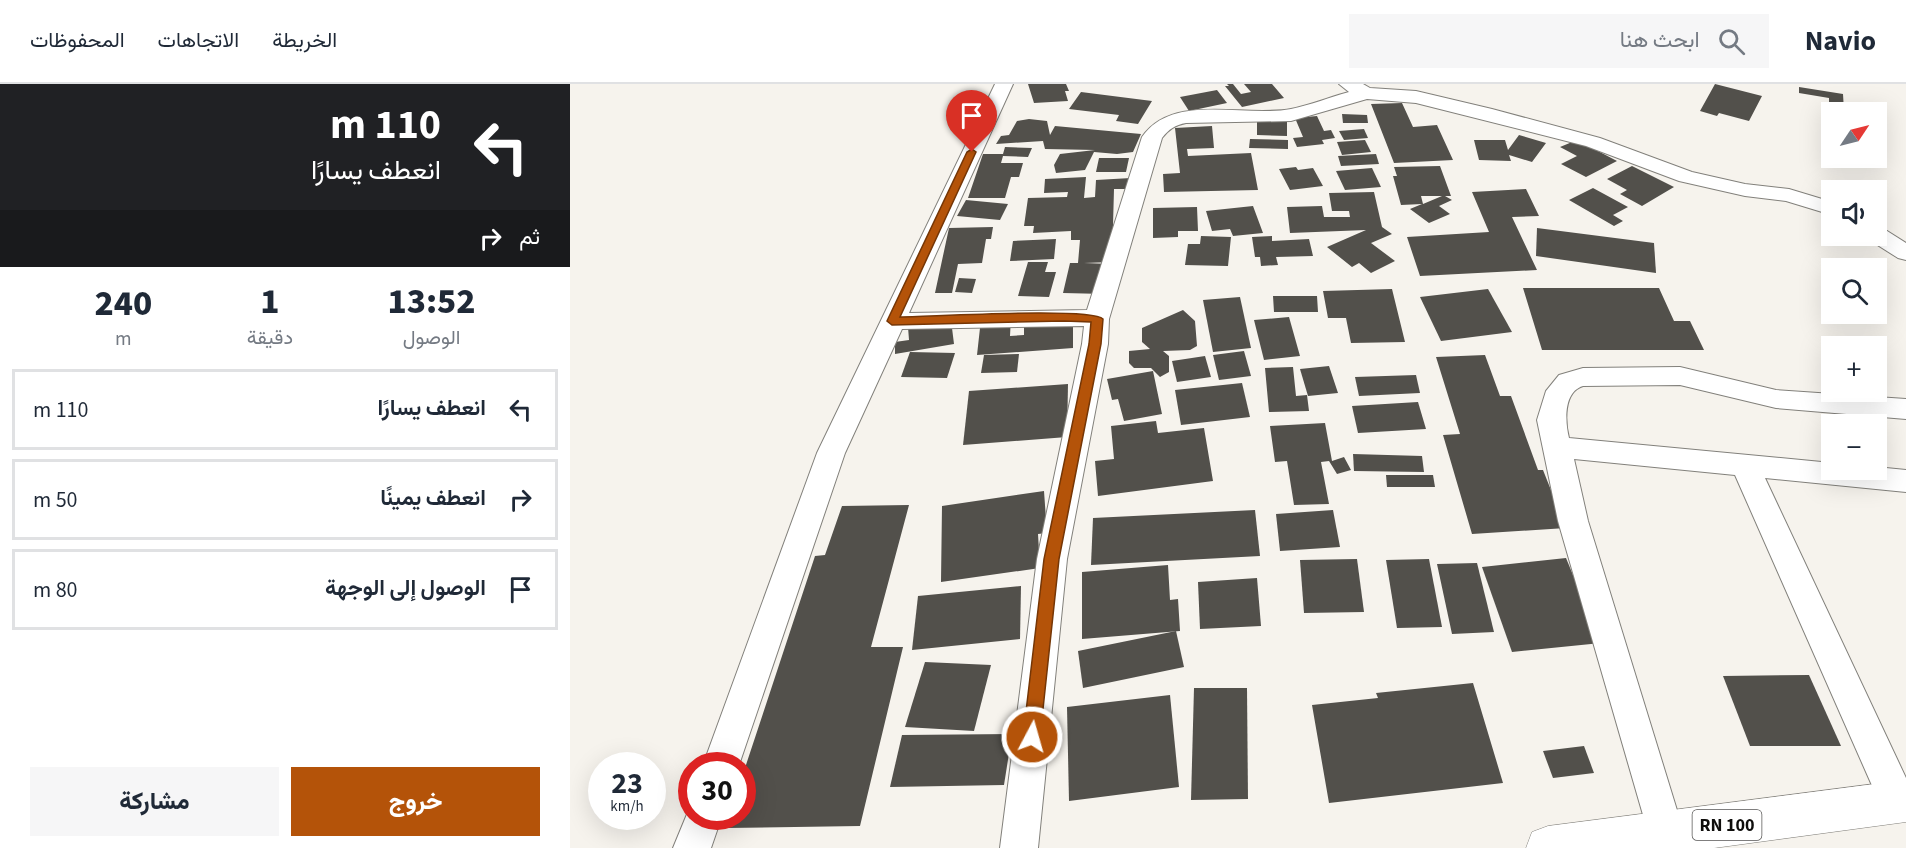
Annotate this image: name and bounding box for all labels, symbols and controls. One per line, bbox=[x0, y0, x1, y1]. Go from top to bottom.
search box bbox=[1349, 14, 1769, 68]
text: Navio bbox=[1805, 21, 1876, 61]
text: ابحث هنا bbox=[1620, 24, 1700, 56]
text: المحفوظات bbox=[30, 25, 125, 55]
text: الاتجاهات bbox=[158, 25, 239, 55]
text: الخريطة bbox=[272, 25, 337, 55]
icon: search bbox=[1715, 25, 1748, 58]
pin bbox=[946, 90, 997, 152]
text: 110 m bbox=[330, 95, 441, 155]
icon: arrive bbox=[955, 99, 988, 132]
north arrow bbox=[1821, 102, 1887, 168]
map controls bbox=[1821, 102, 1887, 480]
icon: left bbox=[462, 108, 540, 186]
text: انعطف يسارًا bbox=[311, 151, 441, 190]
button: sound bbox=[1821, 180, 1887, 246]
text: ثم bbox=[519, 221, 540, 253]
icon: right bbox=[474, 222, 507, 255]
button: search bbox=[1821, 258, 1887, 324]
text: 1 bbox=[260, 276, 279, 327]
text: 13:52 bbox=[387, 276, 476, 327]
text: 240 bbox=[95, 278, 152, 329]
text: دقيقة bbox=[247, 324, 293, 352]
text: الوصول bbox=[403, 324, 460, 352]
text: m bbox=[115, 325, 132, 353]
button: + bbox=[1821, 336, 1887, 402]
text: انعطف يسارًا bbox=[377, 392, 486, 424]
icon: left bbox=[504, 393, 537, 426]
text: 110 m bbox=[33, 394, 88, 426]
button: − bbox=[1821, 414, 1887, 480]
text: انعطف يمينًا bbox=[380, 482, 486, 514]
icon: right bbox=[504, 483, 537, 516]
text: 50 m bbox=[33, 484, 78, 516]
text: الوصول إلى الوجهة bbox=[325, 572, 486, 604]
icon: arrive bbox=[504, 573, 537, 606]
text: 80 m bbox=[33, 574, 78, 606]
position arrow bbox=[1000, 705, 1064, 769]
speed limit sign: 30 bbox=[678, 752, 756, 830]
text: 23 bbox=[611, 762, 643, 805]
button: مشاركة bbox=[30, 767, 279, 836]
button: خروج bbox=[291, 767, 540, 836]
text: km/h bbox=[610, 796, 644, 817]
road number: RN 100 bbox=[1692, 810, 1762, 840]

